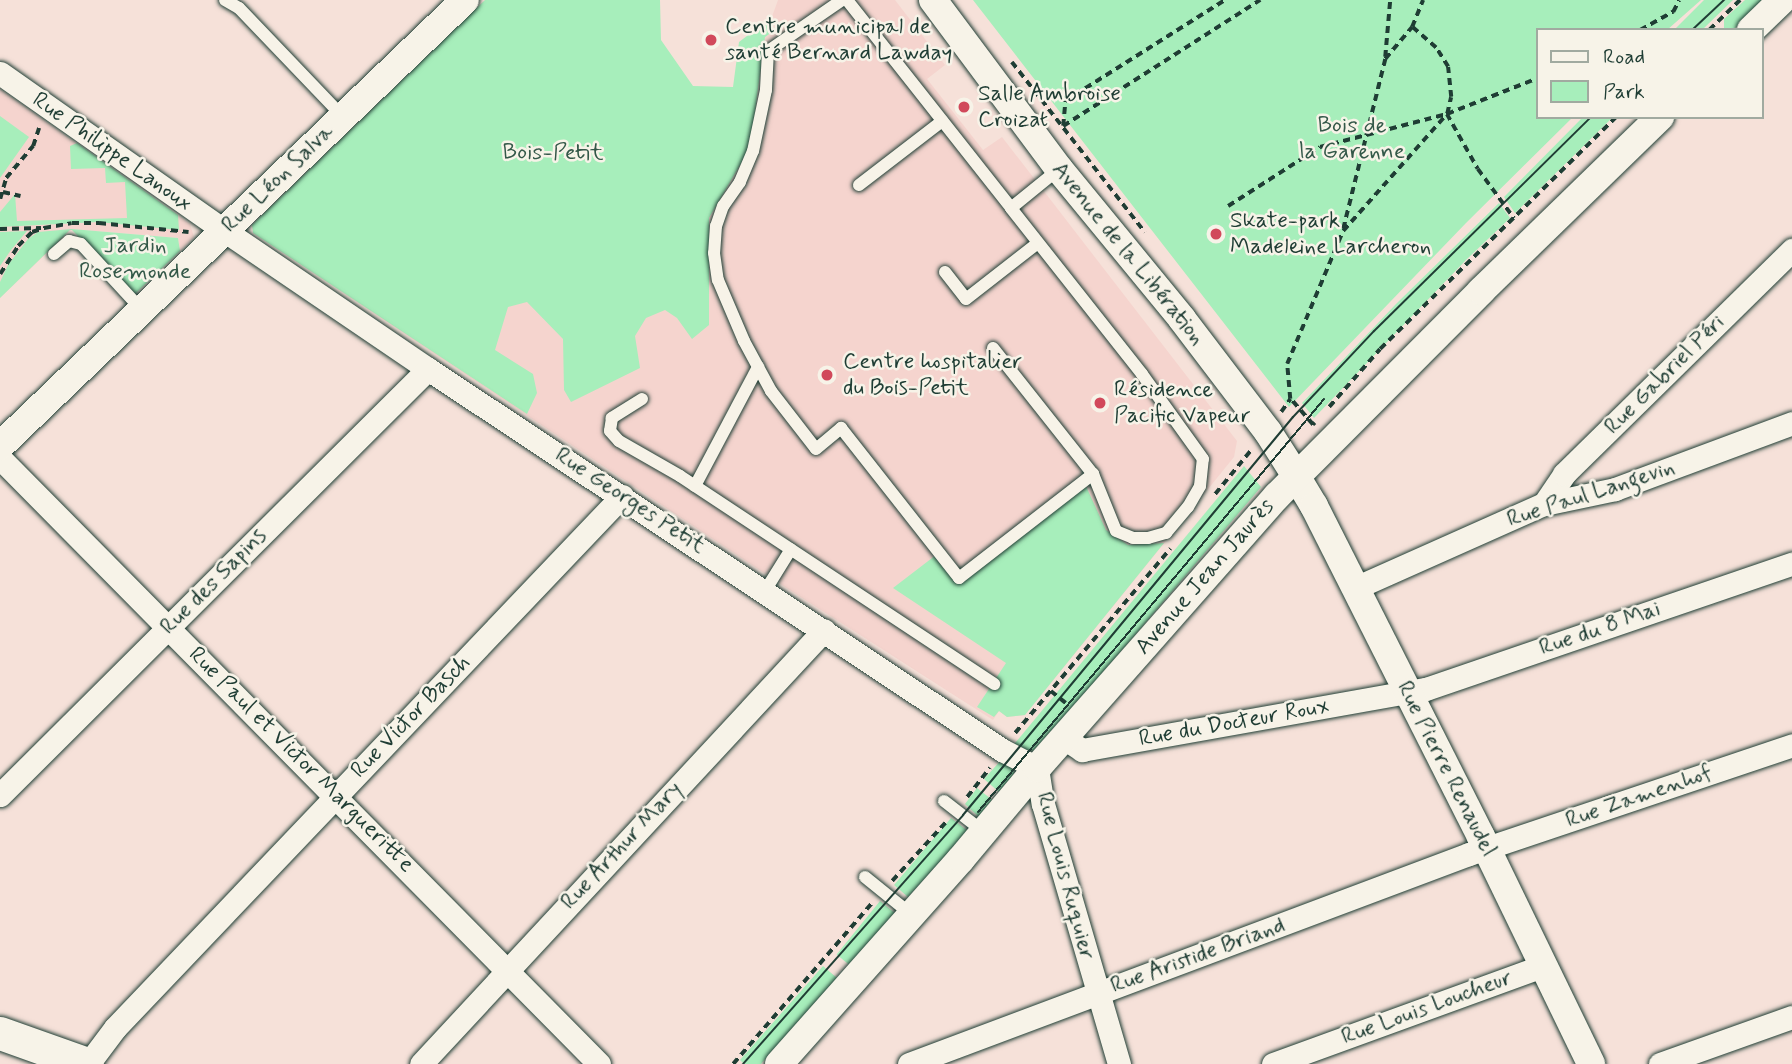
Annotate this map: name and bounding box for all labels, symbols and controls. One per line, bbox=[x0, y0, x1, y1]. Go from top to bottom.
place label: Centre municipal de santé Bernard Lawday bbox=[725, 13, 952, 67]
legend bbox=[1536, 28, 1764, 119]
marker: Centre municipal de santé Bernard Lawday bbox=[703, 32, 719, 48]
text: Road bbox=[1603, 43, 1645, 71]
text: Park bbox=[1603, 78, 1645, 106]
place label: Salle Ambroise Croizat bbox=[978, 80, 1121, 134]
street label: Rue Philippe Lanoux bbox=[24, 85, 200, 219]
marker: Salle Ambroise Croizat bbox=[956, 99, 972, 115]
park label: Bois de la Garenne bbox=[1297, 112, 1407, 166]
street label: Rue Léon Salva bbox=[217, 119, 339, 239]
park label: Bois-Petit bbox=[503, 139, 603, 167]
street label: Avenue de la Libération bbox=[1045, 156, 1211, 352]
place label: Skate-park Madeleine Larcheron bbox=[1230, 207, 1433, 261]
marker: Skate-park Madeleine Larcheron bbox=[1208, 226, 1224, 242]
park label: Jardin Rosemonde bbox=[79, 232, 191, 286]
street label: Rue Gabriel Péri bbox=[1600, 310, 1730, 440]
place label: Centre hospitalier du Bois-Petit bbox=[843, 348, 1022, 402]
marker: Centre hospitalier du Bois-Petit bbox=[817, 365, 837, 385]
place label: Résidence Pacific Vapeur bbox=[1114, 376, 1252, 430]
marker: Résidence Pacific Vapeur bbox=[1092, 395, 1108, 411]
street label: Rue Georges Petit bbox=[549, 442, 711, 560]
street label: Rue Paul Langevin bbox=[1504, 454, 1678, 534]
street label: Avenue Jean Jaurès bbox=[1130, 494, 1280, 660]
street label: Rue des Sapins bbox=[152, 520, 276, 644]
street label: Rue du 8 Mai bbox=[1537, 596, 1663, 662]
street label: Rue Paul et Victor Margueritte bbox=[186, 645, 416, 875]
street label: Rue Victor Basch bbox=[345, 649, 477, 785]
street label: Rue Pierre Renaudel bbox=[1390, 676, 1502, 862]
street label: Rue du Docteur Roux bbox=[1138, 693, 1330, 753]
street label: Rue Zamenhof bbox=[1564, 760, 1714, 834]
street label: Rue Arthur Mary bbox=[556, 777, 688, 915]
street label: Rue Louis Ruquier bbox=[1030, 792, 1100, 960]
street label: Rue Aristide Briand bbox=[1105, 911, 1291, 1001]
street label: Rue Louis Loucheur bbox=[1338, 964, 1516, 1052]

